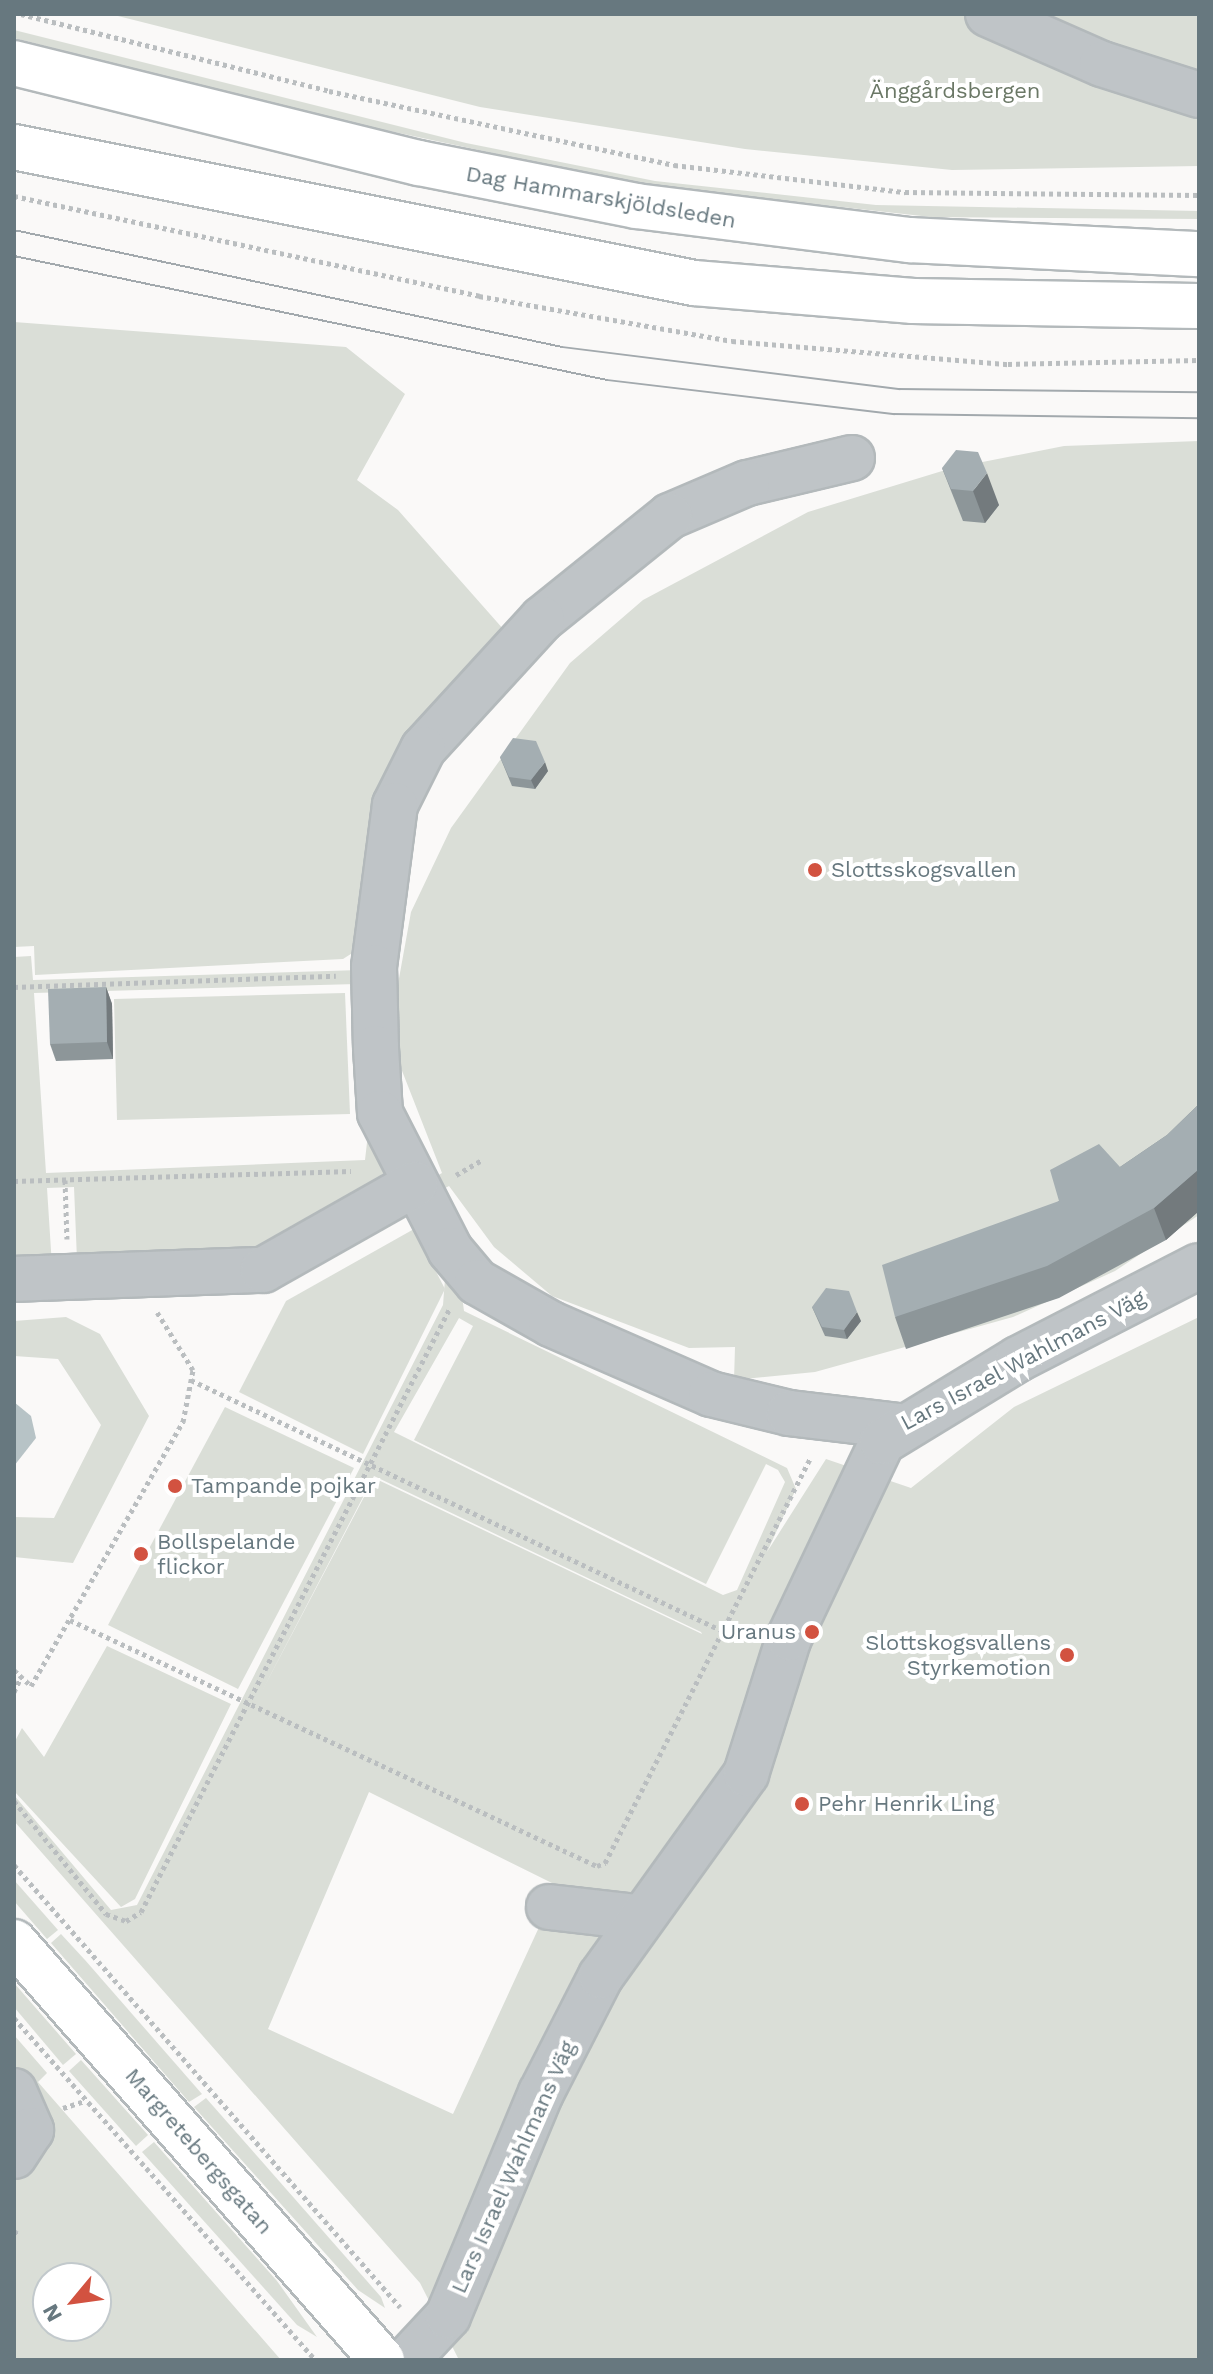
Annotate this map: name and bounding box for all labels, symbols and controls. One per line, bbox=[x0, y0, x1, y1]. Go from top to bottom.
park label: Änggårdsbergen bbox=[870, 78, 1040, 104]
street label: Dag Hammarskjöldsleden bbox=[464, 160, 738, 234]
place label: Slottsskogsvallen bbox=[831, 857, 1017, 883]
marker: Slottsskogsvallen bbox=[806, 861, 824, 879]
street label: Lars Israel Wahlmans Väg bbox=[895, 1284, 1151, 1436]
place label: Tampande pojkar bbox=[191, 1473, 376, 1499]
marker: Tampande pojkar bbox=[166, 1477, 184, 1495]
place label: Bollspelande flickor bbox=[157, 1528, 295, 1580]
marker: Bollspelande flickor bbox=[132, 1545, 150, 1563]
place label: Uranus bbox=[721, 1619, 796, 1645]
marker: Uranus bbox=[803, 1623, 821, 1641]
place label: Slottskogsvallens Styrkemotion bbox=[865, 1629, 1051, 1680]
marker: Slottskogsvallens Styrkemotion bbox=[1058, 1646, 1076, 1664]
place label: Pehr Henrik Ling bbox=[818, 1791, 995, 1817]
marker: Pehr Henrik Ling bbox=[793, 1795, 811, 1813]
street label: Lars Israel Wahlmans Väg bbox=[445, 2036, 581, 2298]
street label: Margretebergsgatan bbox=[120, 2063, 278, 2239]
north arrow bbox=[32, 2262, 112, 2342]
text: N bbox=[37, 2300, 67, 2326]

